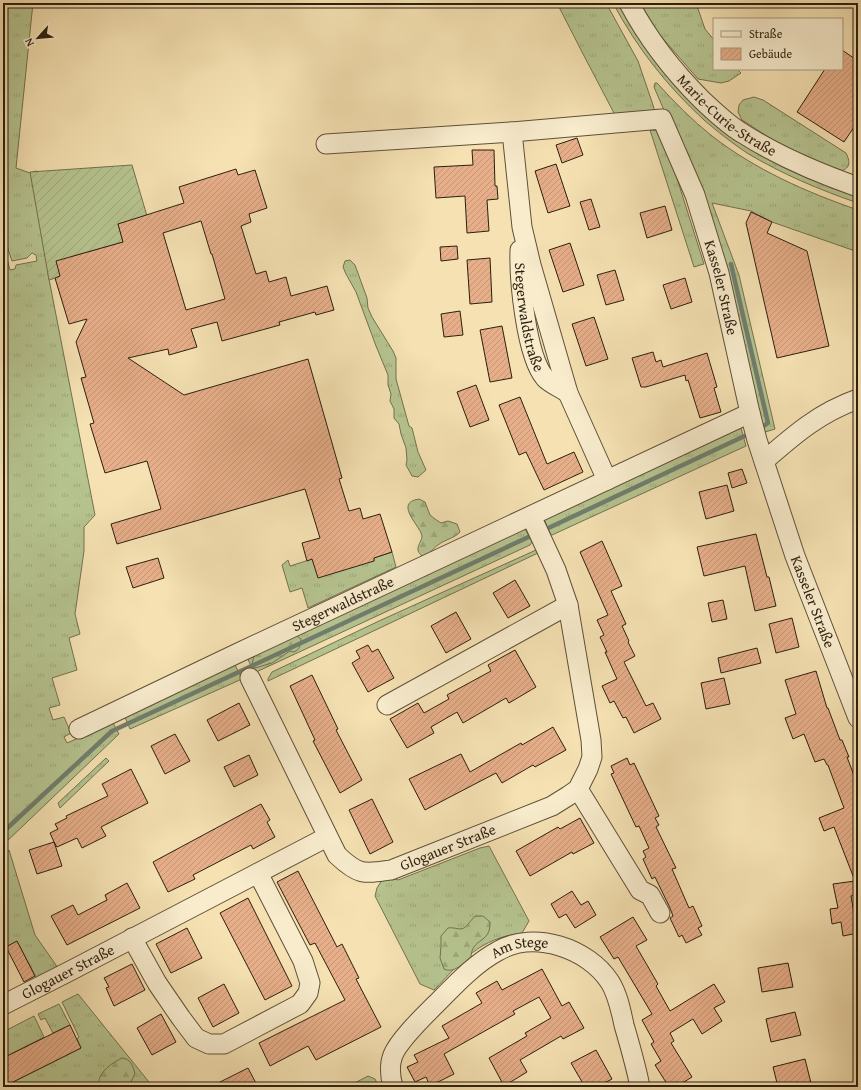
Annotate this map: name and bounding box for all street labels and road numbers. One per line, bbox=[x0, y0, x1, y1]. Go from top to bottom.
street label: Marie-Curie-Straße bbox=[673, 69, 780, 161]
street label: Kasseler Straße bbox=[699, 237, 743, 337]
street label: Stegerwaldstraße bbox=[510, 262, 550, 375]
street label: Kasseler Straße bbox=[786, 553, 841, 651]
street label: Stegerwaldstraße bbox=[288, 570, 397, 636]
street label: Glogauer Straße bbox=[397, 818, 499, 875]
street label: Am Stege bbox=[487, 931, 550, 963]
street label: Glogauer Straße bbox=[18, 939, 118, 1004]

